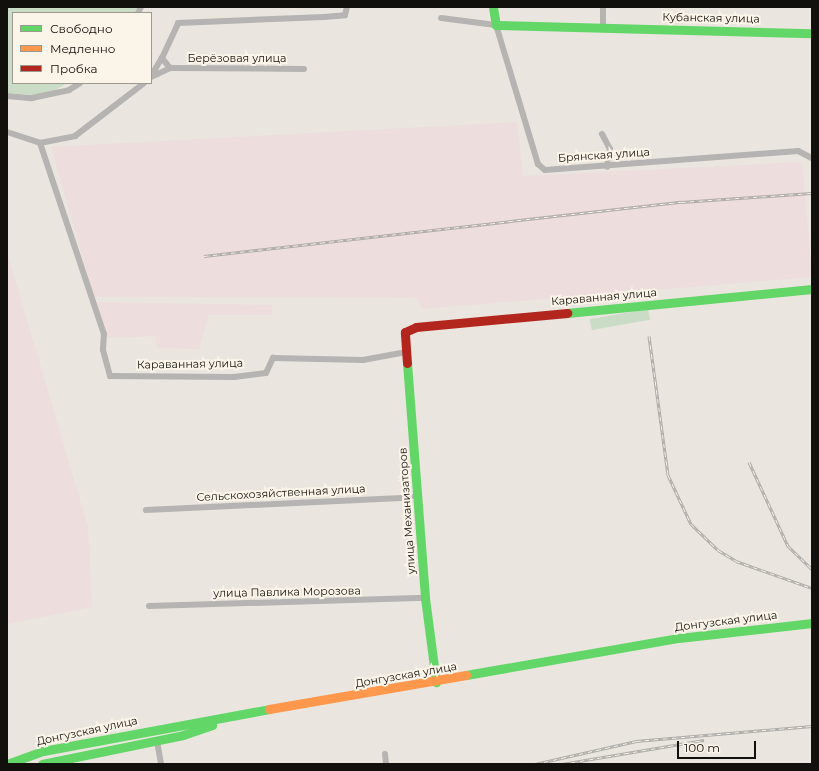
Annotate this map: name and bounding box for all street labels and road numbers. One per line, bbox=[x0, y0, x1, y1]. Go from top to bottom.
street label: Кубанская улица bbox=[662, 11, 760, 25]
street label: Берёзовая улица bbox=[188, 51, 286, 65]
street label: Брянская улица bbox=[558, 145, 650, 165]
street label: Караванная улица bbox=[551, 286, 657, 308]
street label: Караванная улица bbox=[137, 356, 243, 372]
street label: улица Механизаторов bbox=[396, 447, 418, 575]
street label: Сельскохозяйственная улица bbox=[196, 482, 366, 504]
street label: улица Павлика Морозова bbox=[213, 584, 361, 600]
street label: Донгузская улица bbox=[674, 608, 778, 634]
street label: Донгузская улица bbox=[354, 660, 458, 690]
street label: Донгузская улица bbox=[35, 714, 139, 748]

